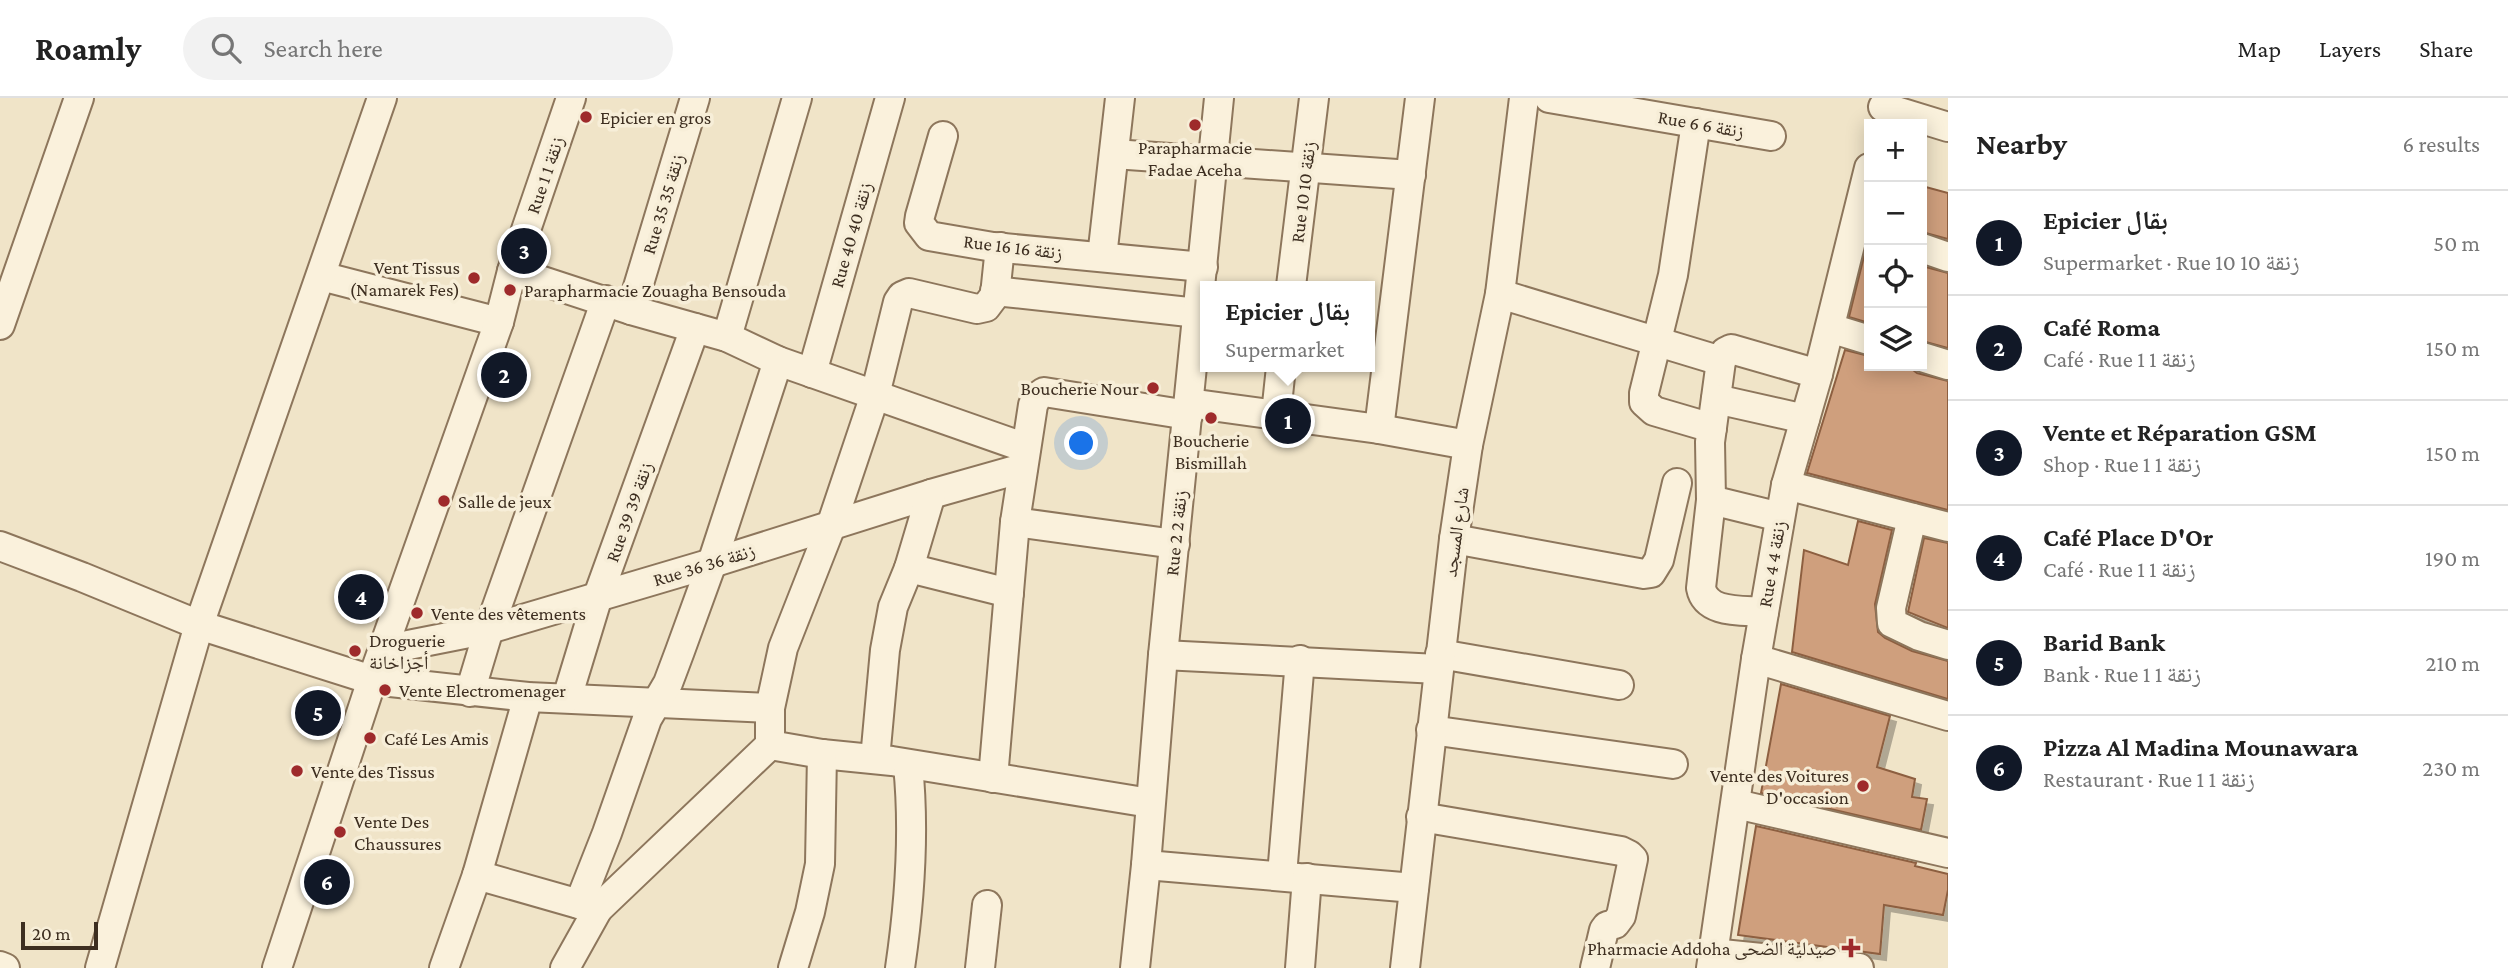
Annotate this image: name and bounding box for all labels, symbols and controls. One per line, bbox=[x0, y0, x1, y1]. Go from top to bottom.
search box bbox=[183, 17, 673, 80]
icon: search bbox=[207, 29, 245, 67]
text: Roamly bbox=[35, 30, 141, 67]
text: Search here bbox=[263, 34, 383, 63]
text: Map bbox=[2237, 35, 2281, 62]
text: Layers bbox=[2319, 35, 2381, 62]
text: Share bbox=[2419, 35, 2473, 62]
street label: Rue 6 زنقة 6 bbox=[1656, 106, 1746, 143]
place label: Epicier en gros bbox=[600, 107, 711, 128]
marker: Epicier en gros bbox=[578, 109, 594, 125]
marker: Parapharmacie Fadae Aceha bbox=[1187, 117, 1203, 133]
map controls bbox=[1864, 119, 1927, 371]
button: + bbox=[1864, 119, 1927, 182]
text: Nearby bbox=[1976, 127, 2067, 160]
text: 6 results bbox=[2403, 131, 2480, 157]
street label: Rue 1 زنقة 1 bbox=[522, 134, 569, 217]
place label: Parapharmacie Fadae Aceha bbox=[1138, 137, 1252, 180]
street label: Rue 10 زنقة 10 bbox=[1286, 140, 1321, 244]
street label: Rue 35 زنقة 35 bbox=[638, 151, 689, 257]
street label: Rue 40 زنقة 40 bbox=[826, 180, 877, 290]
button: − bbox=[1864, 182, 1927, 245]
text: Epicier بقال bbox=[2043, 206, 2168, 235]
pin: 3 bbox=[501, 225, 547, 277]
street label: Rue 16 زنقة 16 bbox=[962, 230, 1064, 264]
text: 1 bbox=[1995, 230, 2003, 256]
text: 50 m bbox=[2433, 230, 2480, 256]
button: locate bbox=[1864, 245, 1927, 308]
text: Supermarket · Rue 10 زنقة 10 bbox=[2043, 249, 2300, 275]
place label: Vent Tissus (Namarek Fes) bbox=[349, 257, 460, 301]
marker: Vent Tissus (Namarek Fes) bbox=[466, 270, 482, 286]
place label: Parapharmacie Zouagha Bensouda bbox=[524, 280, 787, 301]
popup bbox=[1200, 281, 1375, 372]
marker: Parapharmacie Zouagha Bensouda bbox=[502, 282, 518, 298]
text: Epicier بقال bbox=[1225, 297, 1350, 326]
button: layers bbox=[1864, 308, 1927, 371]
text: Café Roma bbox=[2043, 313, 2160, 342]
text: 2 bbox=[1993, 335, 2005, 361]
text: 150 m bbox=[2426, 335, 2480, 361]
text: Supermarket bbox=[1225, 336, 1344, 362]
text: Café · Rue 1 زنقة 1 bbox=[2043, 346, 2196, 372]
pin: 2 bbox=[481, 349, 527, 401]
place label: Boucherie Nour bbox=[1020, 378, 1139, 399]
marker: Boucherie Nour bbox=[1145, 380, 1161, 396]
pin: 1 bbox=[1265, 395, 1311, 447]
marker: Boucherie Bismillah bbox=[1203, 410, 1219, 426]
text: Vente et Réparation GSM bbox=[2043, 418, 2317, 447]
your location bbox=[1064, 426, 1098, 460]
place label: Boucherie Bismillah bbox=[1173, 430, 1249, 473]
text: 3 bbox=[1993, 440, 2005, 466]
text: 150 m bbox=[2426, 440, 2480, 466]
text: Shop · Rue 1 زنقة 1 bbox=[2043, 451, 2201, 477]
street label: Rue 39 زنقة 39 bbox=[601, 459, 658, 565]
street label: شارع المسجد bbox=[1439, 486, 1474, 578]
street label: Rue 2 زنقة 2 bbox=[1161, 489, 1192, 577]
place label: Salle de jeux bbox=[458, 491, 552, 513]
marker: Salle de jeux bbox=[436, 493, 452, 509]
street label: Rue 4 زنقة 4 bbox=[1754, 519, 1791, 609]
text: Café Place D'Or bbox=[2043, 523, 2213, 552]
street label: Rue 36 زنقة 36 bbox=[651, 540, 758, 591]
text: 4 bbox=[1993, 545, 2005, 571]
text: 190 m bbox=[2425, 545, 2480, 571]
text: Café · Rue 1 زنقة 1 bbox=[2043, 556, 2196, 582]
pin: 4 bbox=[338, 571, 384, 623]
place label: Vente des vêtements bbox=[431, 603, 586, 624]
marker: Vente des vêtements bbox=[409, 605, 425, 621]
text: Barid Bank bbox=[2043, 628, 2165, 657]
place label: Droguerie أجزاخانة bbox=[369, 630, 445, 674]
marker: Droguerie أجزاخانة bbox=[347, 643, 363, 659]
text: 5 bbox=[1993, 650, 2005, 676]
text: 210 m bbox=[2426, 650, 2480, 676]
text: Bank · Rue 1 زنقة 1 bbox=[2043, 661, 2201, 687]
place label: Vente Electromenager bbox=[399, 680, 566, 701]
marker: Vente Electromenager bbox=[377, 682, 393, 698]
pin: 5 bbox=[295, 687, 341, 739]
place label: Café Les Amis bbox=[384, 728, 489, 749]
marker: Café Les Amis bbox=[362, 730, 378, 746]
text: Pizza Al Madina Mounawara bbox=[2043, 733, 2358, 762]
text: 6 bbox=[1993, 755, 2005, 781]
text: 230 m bbox=[2422, 755, 2480, 781]
place label: Vente des Tissus bbox=[311, 761, 435, 782]
marker: Vente des Tissus bbox=[289, 763, 305, 779]
place label: Vente des Voitures D'occasion bbox=[1710, 765, 1849, 808]
text: Restaurant · Rue 1 زنقة 1 bbox=[2043, 766, 2255, 792]
marker: Vente des Voitures D'occasion bbox=[1855, 778, 1871, 794]
place label: Vente Des Chaussures bbox=[354, 811, 441, 854]
marker: Vente Des Chaussures bbox=[332, 824, 348, 840]
pin: 6 bbox=[304, 856, 350, 908]
scale bar bbox=[21, 919, 98, 951]
text: 20 m bbox=[32, 923, 71, 944]
place label: Pharmacie Addoha صيدلية الضحى bbox=[1587, 938, 1837, 960]
marker: Pharmacie Addoha صيدلية الضحى bbox=[1843, 940, 1859, 956]

